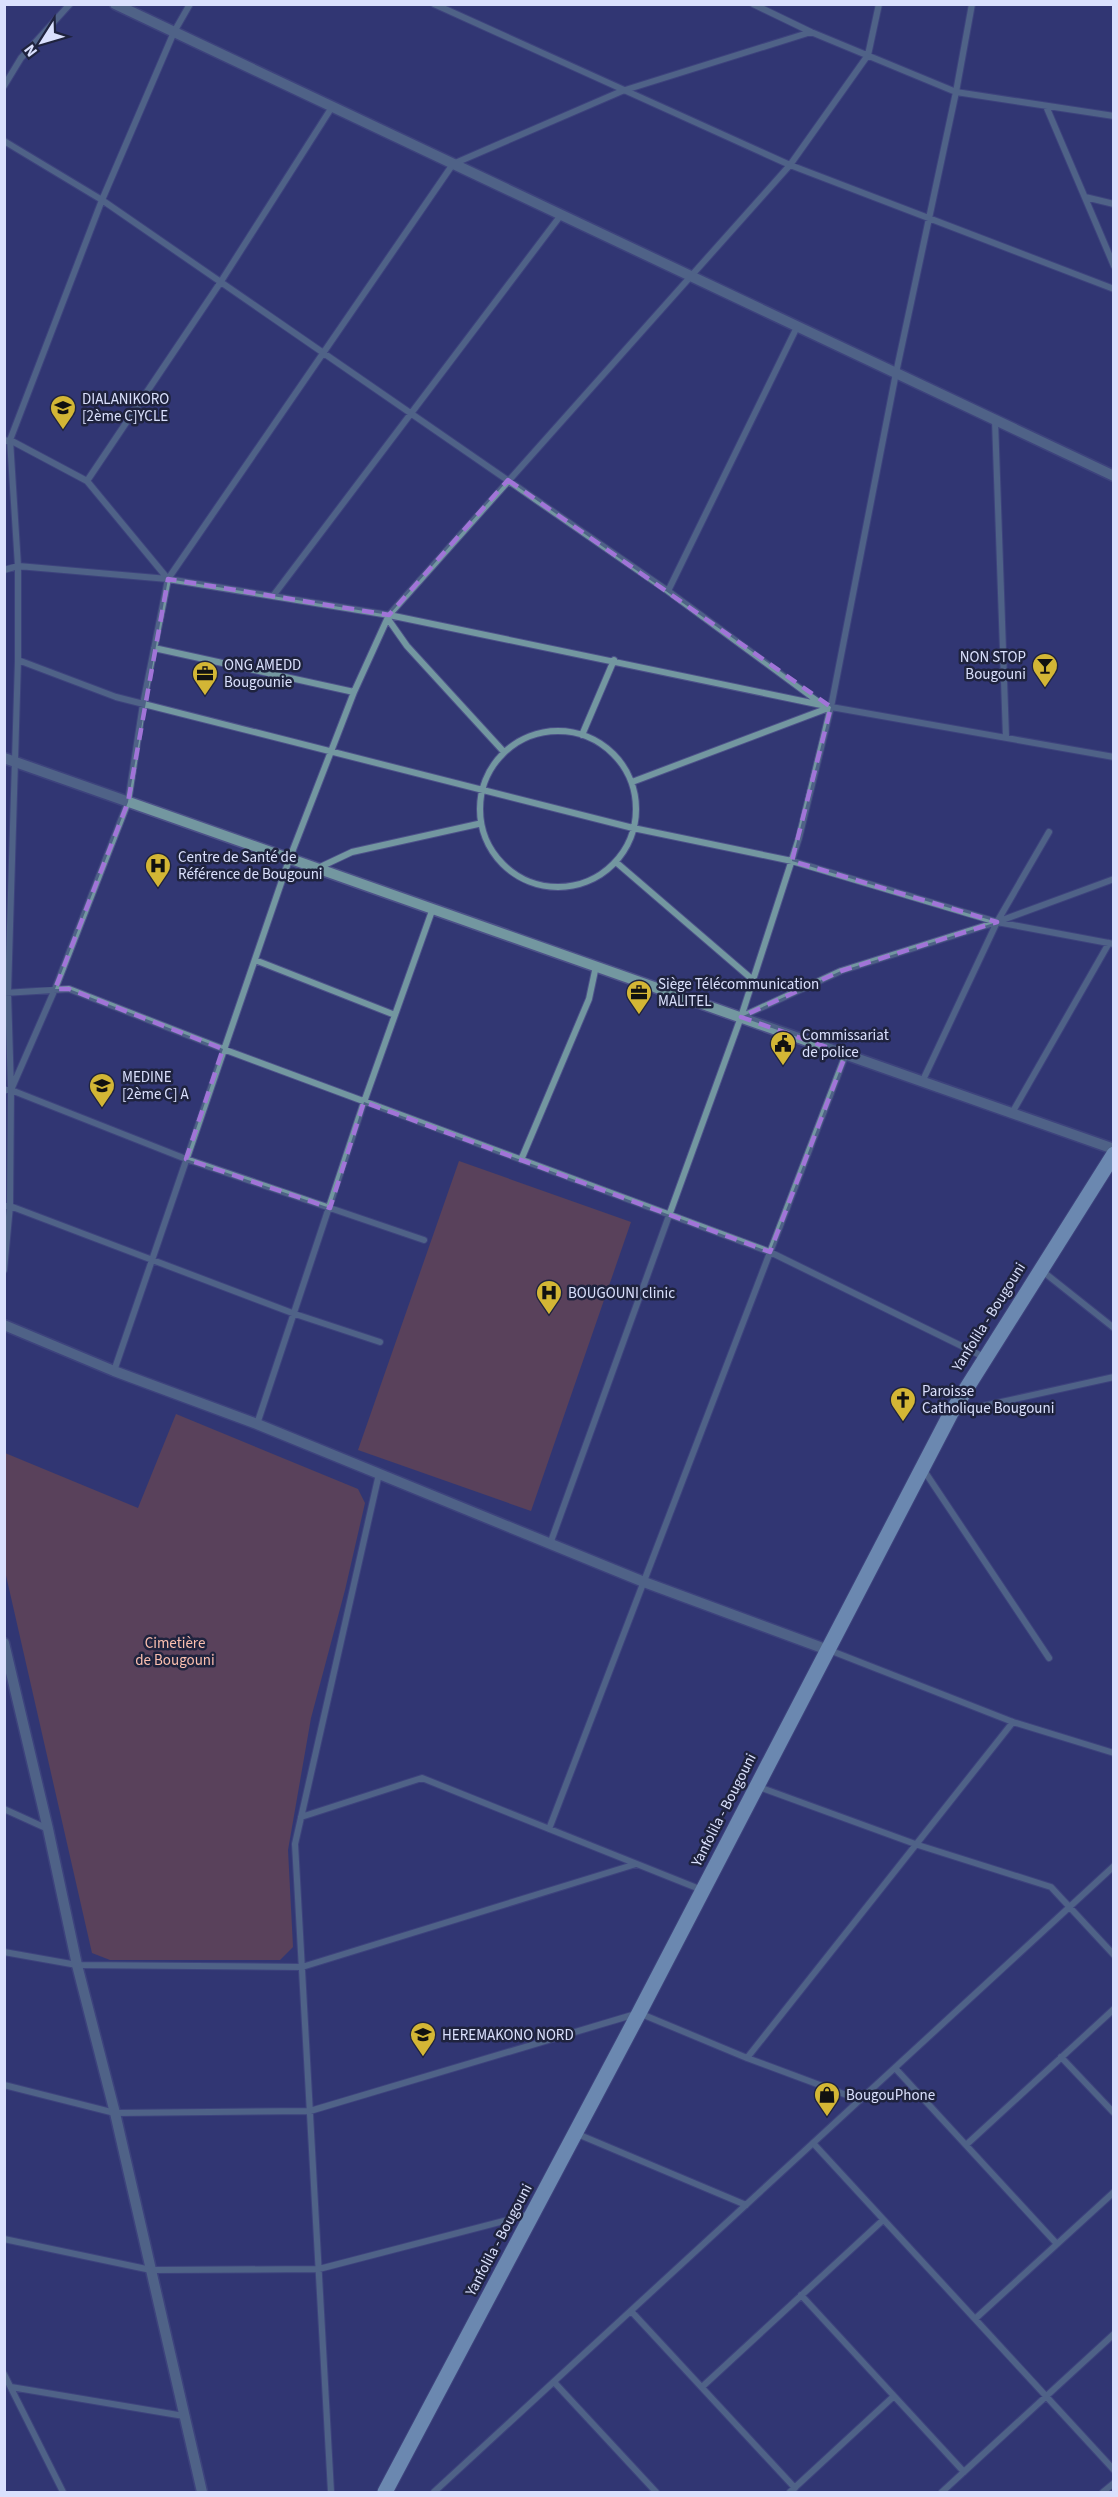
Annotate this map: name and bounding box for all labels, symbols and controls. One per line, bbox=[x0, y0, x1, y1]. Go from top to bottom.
north arrow bbox=[12, 12, 72, 72]
text: N bbox=[19, 40, 43, 61]
place label: DIALANIKORO [2ème C]YCLE bbox=[82, 389, 169, 427]
school or university icon: DIALANIKORO [2ème C]YCLE bbox=[48, 393, 78, 431]
place label: NON STOP Bougouni bbox=[960, 647, 1026, 685]
bar icon: NON STOP Bougouni bbox=[1030, 651, 1060, 689]
place label: ONG AMEDD Bougounie bbox=[224, 655, 301, 693]
office icon: ONG AMEDD Bougounie bbox=[190, 659, 220, 697]
place label: Centre de Santé de Référence de Bougouni bbox=[178, 847, 323, 885]
hospital icon: Centre de Santé de Référence de Bougouni bbox=[143, 851, 173, 889]
place label: Siège Télécommunication MALITEL bbox=[658, 974, 819, 1012]
office icon: Siège Télécommunication MALITEL bbox=[624, 978, 654, 1016]
place label: Commissariat de police bbox=[802, 1025, 889, 1063]
public building icon: Commissariat de police bbox=[768, 1029, 798, 1067]
place label: MEDINE [2ème C] A bbox=[122, 1067, 189, 1105]
school or university icon: MEDINE [2ème C] A bbox=[87, 1071, 117, 1109]
street label: Yanfolila - Bougouni bbox=[947, 1259, 1031, 1376]
hospital icon: BOUGOUNI clinic bbox=[534, 1278, 564, 1316]
place label: BOUGOUNI clinic bbox=[568, 1283, 675, 1304]
place label: Paroisse Catholique Bougouni bbox=[922, 1381, 1054, 1419]
church icon: Paroisse Catholique Bougouni bbox=[888, 1385, 918, 1423]
park label: Cimetière de Bougouni bbox=[135, 1633, 215, 1671]
street label: Yanfolila - Bougouni bbox=[686, 1750, 762, 1871]
school or university icon: HEREMAKONO NORD bbox=[408, 2020, 438, 2058]
place label: HEREMAKONO NORD bbox=[442, 2025, 574, 2046]
shop icon: BougouPhone bbox=[812, 2080, 842, 2118]
place label: BougouPhone bbox=[846, 2085, 935, 2106]
street label: Yanfolila - Bougouni bbox=[460, 2180, 537, 2301]

